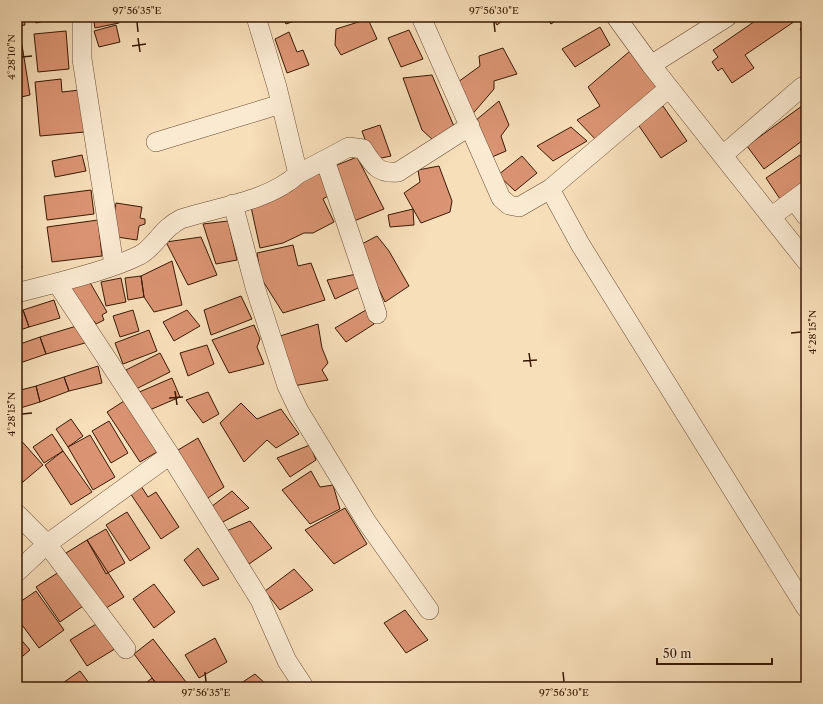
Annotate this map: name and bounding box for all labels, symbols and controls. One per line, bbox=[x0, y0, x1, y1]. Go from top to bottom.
text: 97°56'35"E bbox=[113, 4, 162, 17]
text: 97°56'30"E bbox=[469, 4, 519, 17]
text: 4°28'10"N bbox=[5, 34, 18, 80]
text: 4°28'15"N bbox=[806, 310, 819, 354]
text: 4°28'15"N bbox=[5, 392, 18, 436]
scale bar bbox=[657, 640, 772, 666]
text: 50 m bbox=[663, 646, 692, 661]
text: 97°56'35"E bbox=[182, 686, 231, 699]
text: 97°56'30"E bbox=[539, 686, 589, 699]

